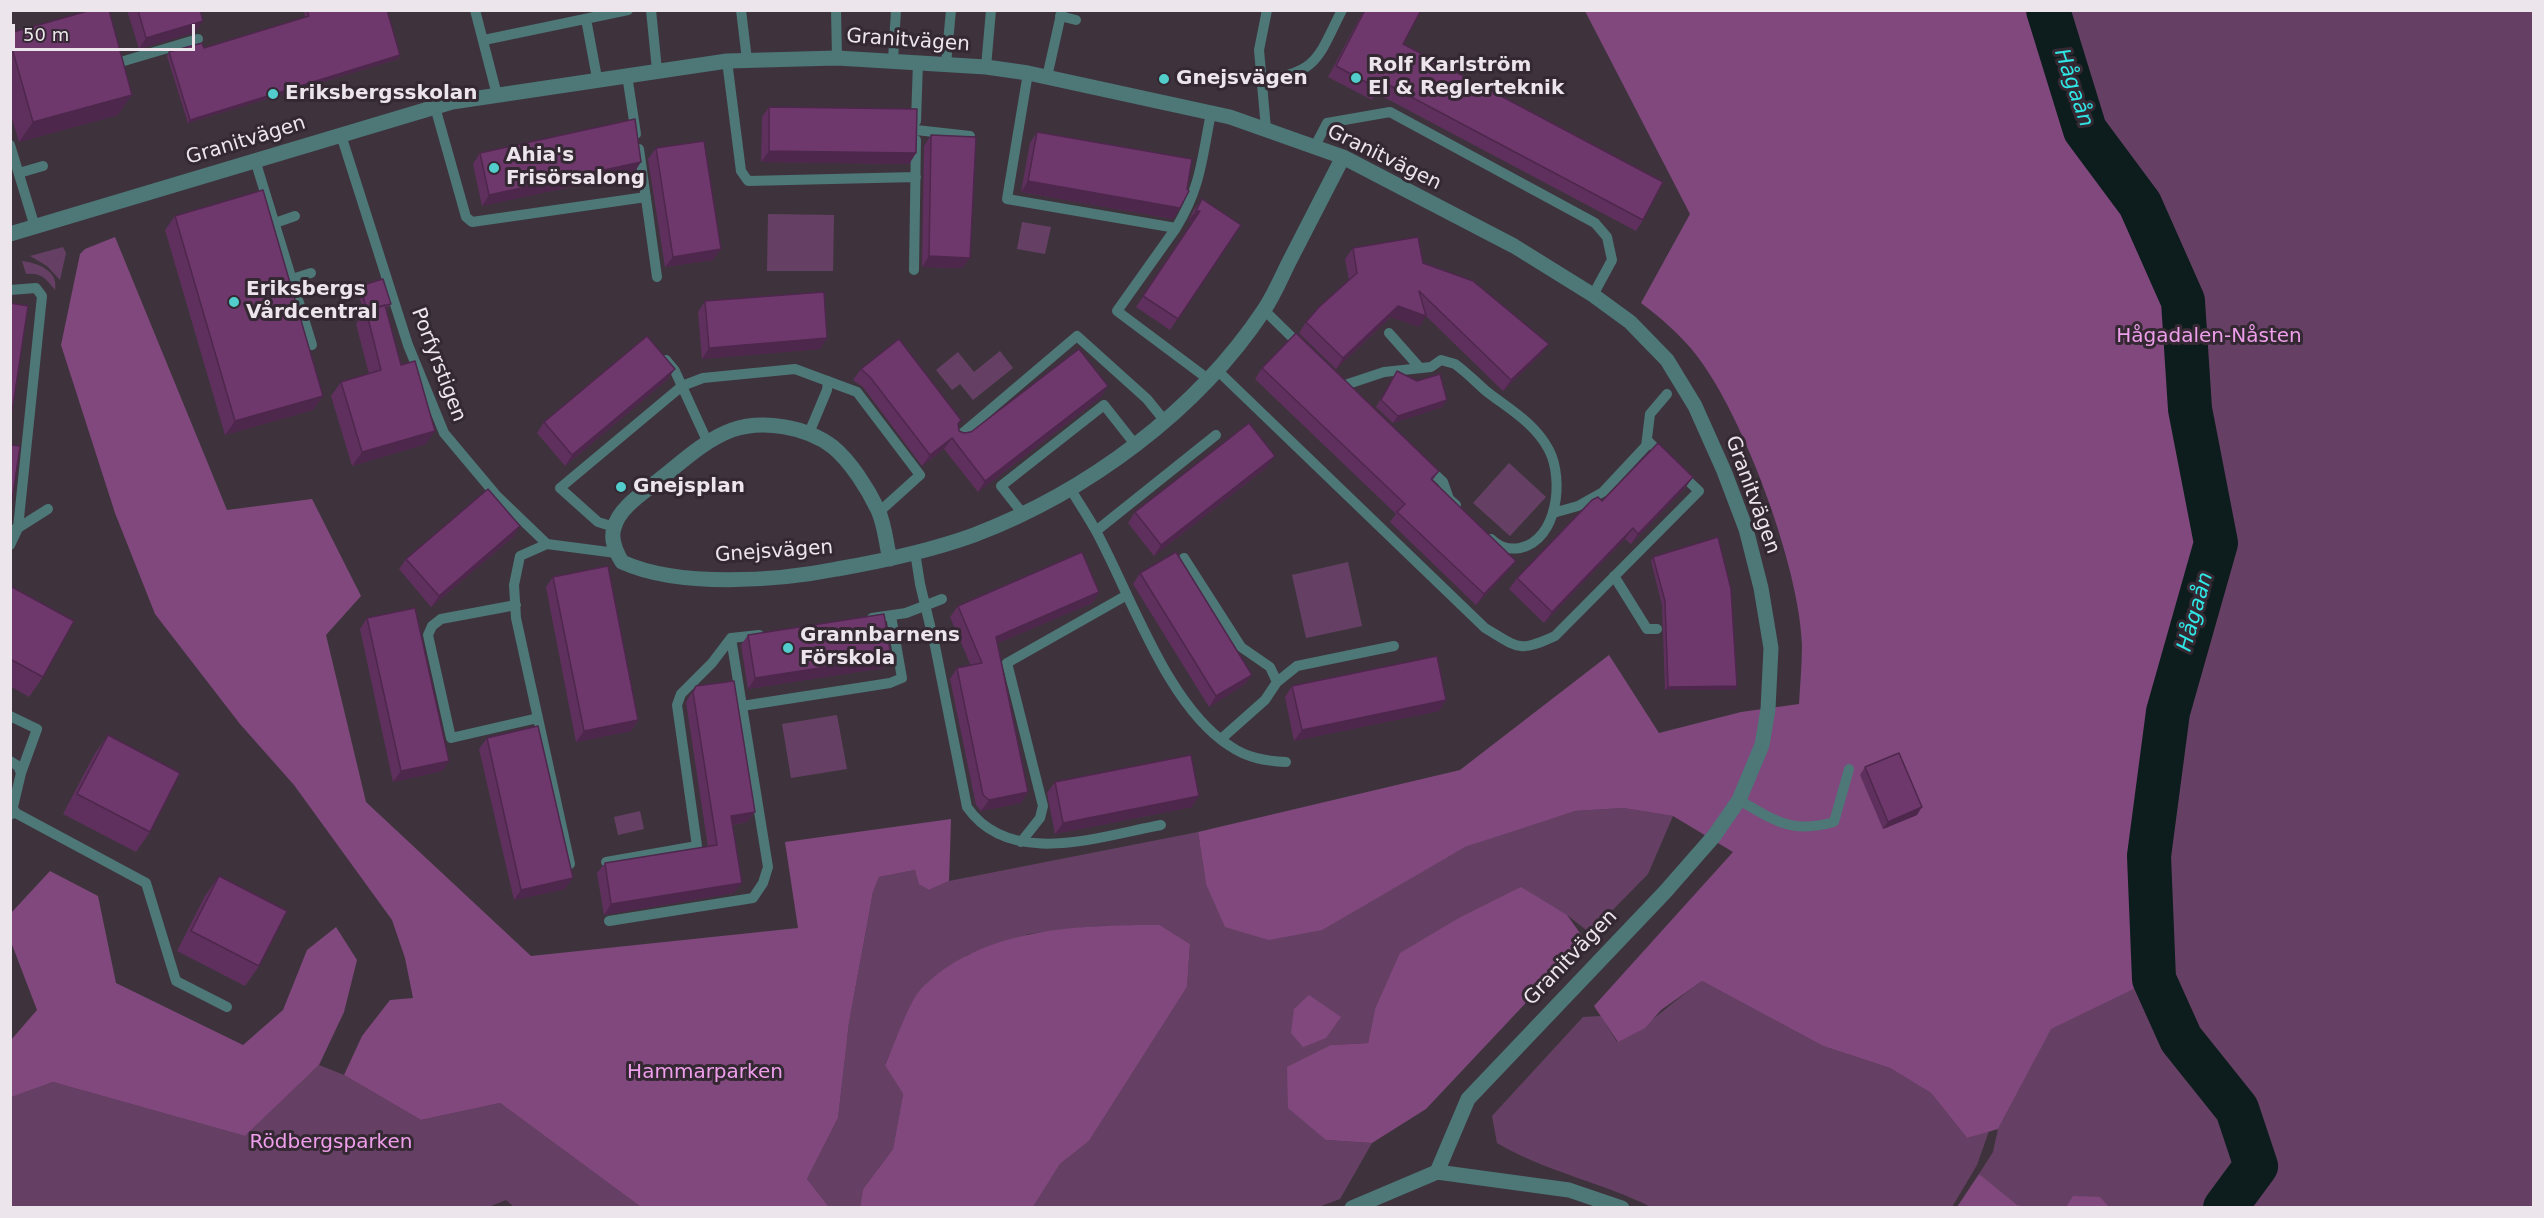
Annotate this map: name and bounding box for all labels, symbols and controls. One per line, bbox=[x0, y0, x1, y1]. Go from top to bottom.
scale bar bbox=[15, 12, 198, 50]
text: 50 m bbox=[23, 24, 69, 45]
street label: Granitvägen bbox=[845, 25, 971, 57]
water label: Hågaån bbox=[2048, 46, 2098, 130]
place label: Rolf Karlström El & Reglerteknik bbox=[1368, 54, 1564, 101]
place label: Gnejsvägen bbox=[1176, 67, 1308, 91]
marker: Rolf Karlström El & Reglerteknik bbox=[1349, 71, 1363, 85]
marker: Gnejsvägen bbox=[1157, 72, 1171, 86]
place label: Eriksbergsskolan bbox=[285, 82, 478, 106]
marker: Eriksbergsskolan bbox=[266, 87, 280, 101]
street label: Granitvägen bbox=[183, 111, 309, 171]
street label: Granitvägen bbox=[1323, 120, 1445, 196]
place label: Ahia's Frisörsalong bbox=[506, 144, 645, 191]
marker: Ahia's Frisörsalong bbox=[487, 161, 501, 175]
place label: Eriksbergs Vårdcentral bbox=[246, 278, 377, 325]
marker: Eriksbergs Vårdcentral bbox=[227, 295, 241, 309]
street label: Porfyrstigen bbox=[405, 305, 471, 425]
park label: Hågadalen-Nåsten bbox=[2116, 325, 2302, 349]
street label: Granitvägen bbox=[1720, 433, 1784, 557]
place label: Gnejsplan bbox=[633, 475, 745, 499]
marker: Gnejsplan bbox=[614, 480, 628, 494]
street label: Gnejsvägen bbox=[714, 536, 834, 568]
water label: Hågaån bbox=[2173, 570, 2219, 654]
place label: Grannbarnens Förskola bbox=[800, 624, 960, 671]
marker: Grannbarnens Förskola bbox=[781, 641, 795, 655]
street label: Granitvägen bbox=[1519, 905, 1623, 1011]
park label: Hammarparken bbox=[627, 1061, 783, 1085]
park label: Rödbergsparken bbox=[250, 1131, 412, 1155]

